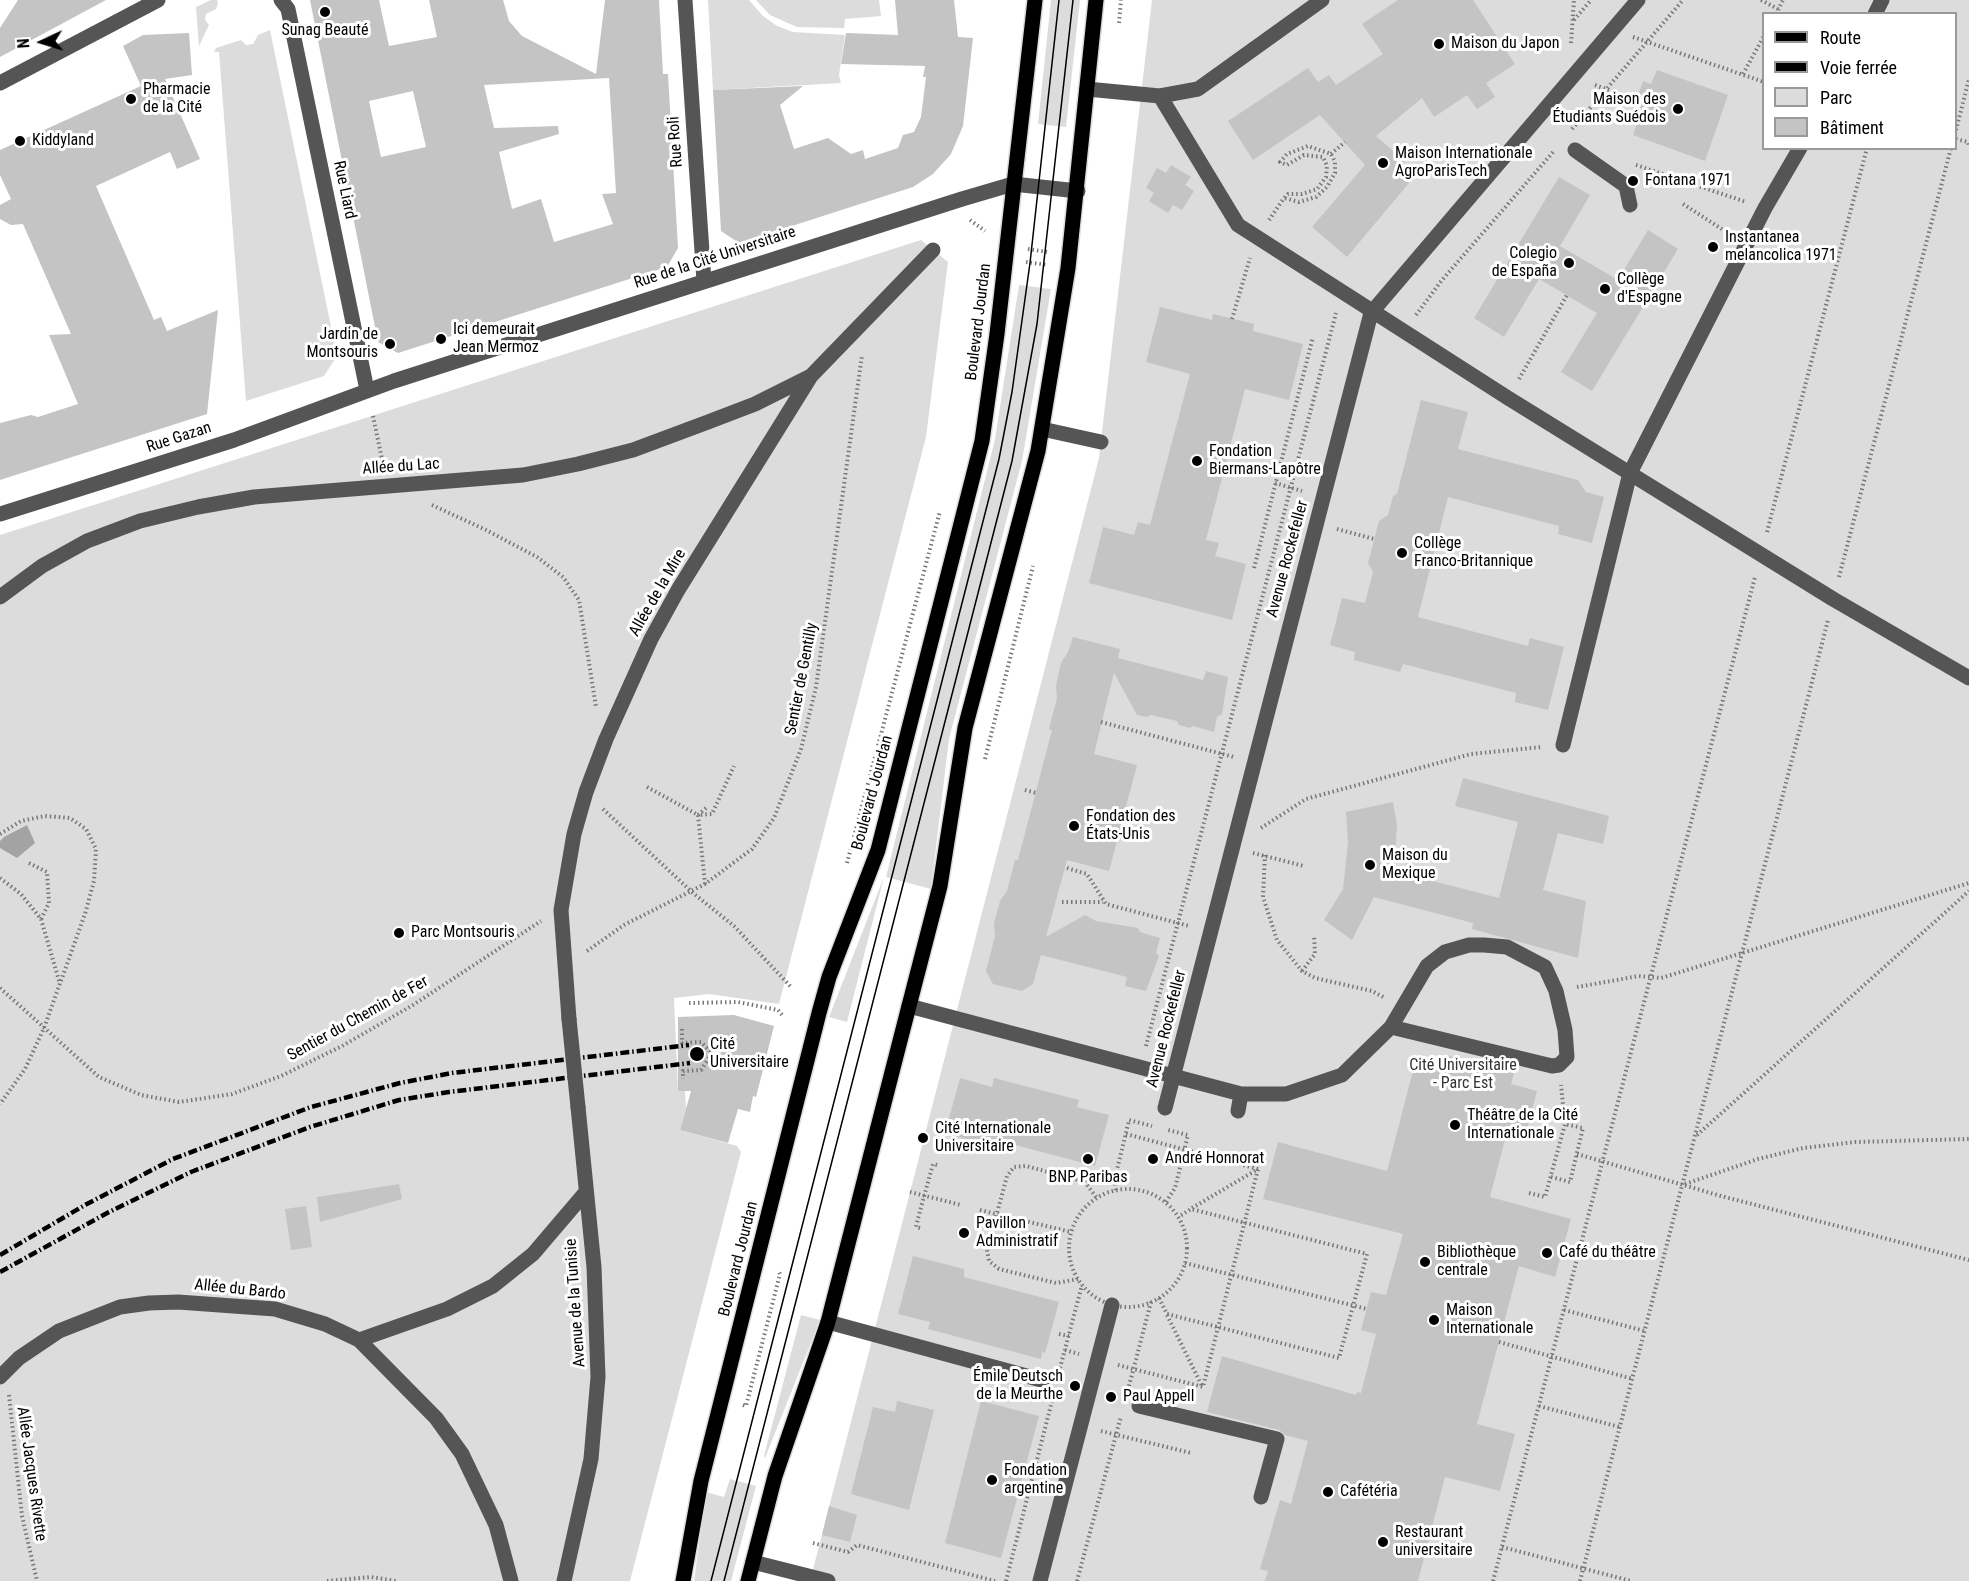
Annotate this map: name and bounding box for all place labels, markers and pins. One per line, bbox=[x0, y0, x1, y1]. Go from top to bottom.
marker: Sunag Beauté bbox=[318, 5, 332, 19]
place label: Sunag Beauté bbox=[282, 21, 368, 41]
place label: Maison du Japon bbox=[1451, 34, 1560, 54]
marker: Maison du Japon bbox=[1432, 37, 1446, 51]
place label: Pharmacie de la Cité bbox=[143, 80, 210, 118]
place label: Maison des Étudiants Suédois bbox=[1552, 90, 1666, 128]
marker: Pharmacie de la Cité bbox=[124, 92, 138, 106]
marker: Maison des Étudiants Suédois bbox=[1671, 102, 1685, 116]
place label: Kiddyland bbox=[32, 131, 94, 151]
marker: Kiddyland bbox=[13, 134, 27, 148]
place label: Maison Internationale AgroParisTech bbox=[1395, 144, 1532, 182]
marker: Maison Internationale AgroParisTech bbox=[1376, 156, 1390, 170]
place label: Fontana 1971 bbox=[1645, 171, 1731, 191]
marker: Fontana 1971 bbox=[1626, 174, 1640, 188]
place label: Instantanea melancolica 1971 bbox=[1725, 228, 1837, 266]
marker: Instantanea melancolica 1971 bbox=[1706, 240, 1720, 254]
place label: Colegio de España bbox=[1492, 244, 1557, 282]
marker: Colegio de España bbox=[1562, 256, 1576, 270]
place label: Collège d'Espagne bbox=[1617, 270, 1682, 308]
marker: Collège d'Espagne bbox=[1598, 282, 1612, 296]
place label: Ici demeurait Jean Mermoz bbox=[453, 320, 539, 358]
place label: Jardin de Montsouris bbox=[306, 325, 378, 363]
marker: Ici demeurait Jean Mermoz bbox=[434, 332, 448, 346]
marker: Jardin de Montsouris bbox=[383, 337, 397, 351]
place label: Fondation Biermans-Lapôtre bbox=[1209, 442, 1321, 480]
marker: Fondation Biermans-Lapôtre bbox=[1190, 454, 1204, 468]
place label: Collège Franco-Britannique bbox=[1414, 534, 1533, 572]
marker: Collège Franco-Britannique bbox=[1395, 546, 1409, 560]
place label: Fondation des États-Unis bbox=[1086, 807, 1176, 845]
marker: Fondation des États-Unis bbox=[1067, 819, 1081, 833]
place label: Maison du Mexique bbox=[1382, 846, 1448, 884]
marker: Maison du Mexique bbox=[1363, 858, 1377, 872]
place label: Parc Montsouris bbox=[411, 923, 515, 943]
marker: Parc Montsouris bbox=[392, 926, 406, 940]
place label: Cité Universitaire bbox=[710, 1035, 789, 1073]
marker: Cité Universitaire bbox=[688, 1045, 706, 1063]
place label: Théâtre de la Cité Internationale bbox=[1467, 1106, 1578, 1144]
marker: Théâtre de la Cité Internationale bbox=[1448, 1118, 1462, 1132]
place label: Cité Internationale Universitaire bbox=[935, 1119, 1051, 1157]
marker: Cité Internationale Universitaire bbox=[916, 1131, 930, 1145]
place label: André Honnorat bbox=[1165, 1149, 1264, 1169]
marker: BNP Paribas bbox=[1081, 1152, 1095, 1166]
marker: André Honnorat bbox=[1146, 1152, 1160, 1166]
place label: BNP Paribas bbox=[1048, 1168, 1128, 1188]
place label: Pavillon Administratif bbox=[976, 1214, 1058, 1252]
marker: Pavillon Administratif bbox=[957, 1226, 971, 1240]
place label: Bibliothèque centrale bbox=[1437, 1243, 1516, 1281]
place label: Café du théâtre bbox=[1559, 1243, 1656, 1263]
marker: Café du théâtre bbox=[1540, 1246, 1554, 1260]
marker: Bibliothèque centrale bbox=[1418, 1255, 1432, 1269]
place label: Maison Internationale bbox=[1446, 1301, 1533, 1339]
marker: Maison Internationale bbox=[1427, 1313, 1441, 1327]
place label: Émile Deutsch de la Meurthe bbox=[973, 1367, 1063, 1405]
marker: Émile Deutsch de la Meurthe bbox=[1068, 1379, 1082, 1393]
place label: Paul Appell bbox=[1123, 1387, 1194, 1407]
marker: Paul Appell bbox=[1104, 1390, 1118, 1404]
place label: Fondation argentine bbox=[1004, 1461, 1067, 1499]
marker: Fondation argentine bbox=[985, 1473, 999, 1487]
place label: Cafétéria bbox=[1340, 1482, 1398, 1502]
marker: Cafétéria bbox=[1321, 1485, 1335, 1499]
place label: Restaurant universitaire bbox=[1395, 1523, 1473, 1561]
marker: Restaurant universitaire bbox=[1376, 1535, 1390, 1549]

